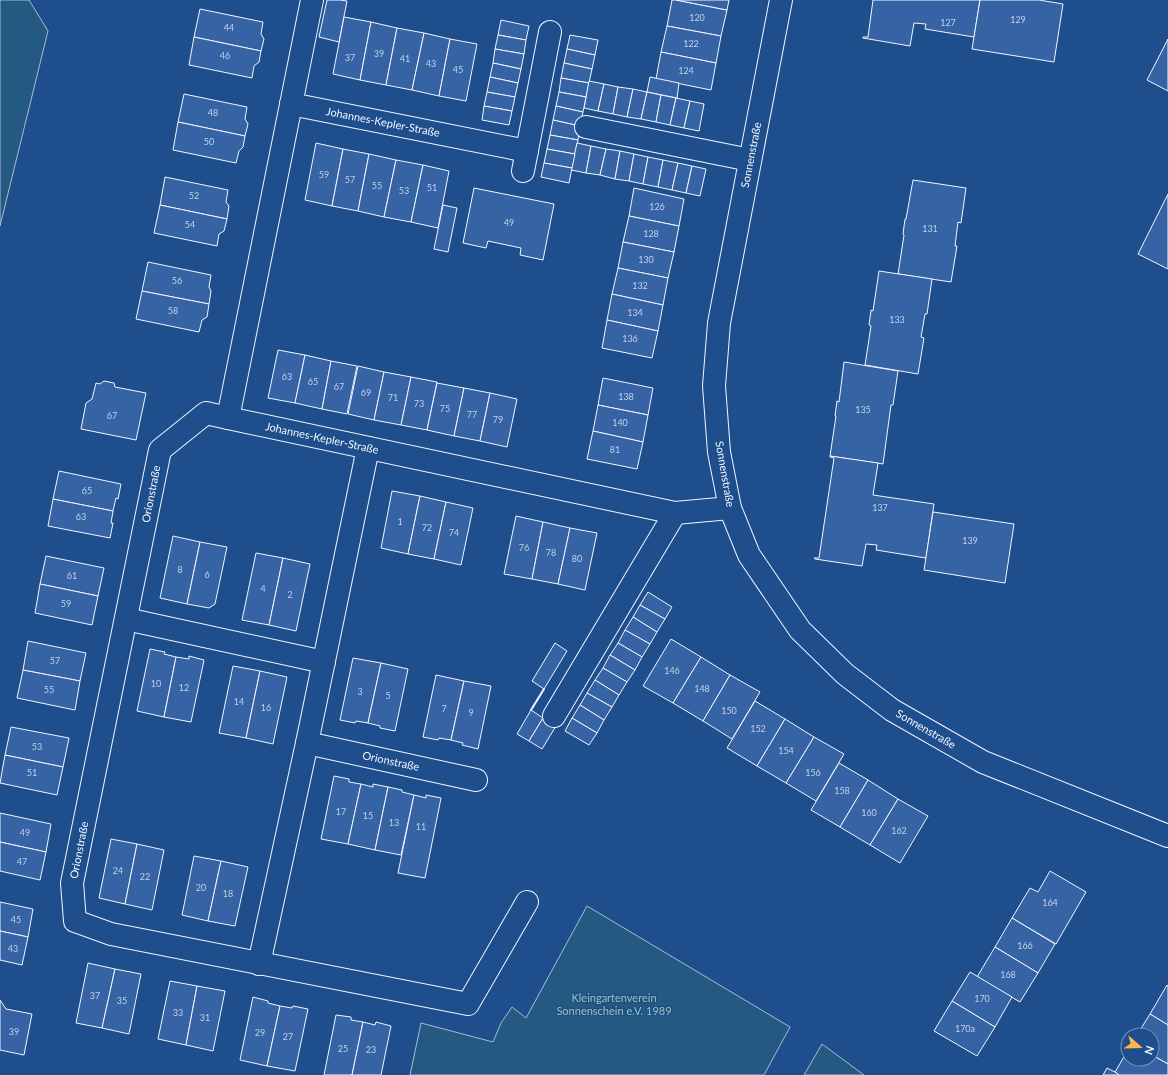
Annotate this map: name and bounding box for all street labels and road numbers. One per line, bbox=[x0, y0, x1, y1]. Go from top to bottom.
street label: Johannes-Kepler-Straße bbox=[325, 104, 441, 139]
street label: Sonnenstraße bbox=[738, 121, 763, 189]
street label: Johannes-Kepler-Straße bbox=[264, 419, 380, 456]
street label: Sonnenstraße bbox=[713, 440, 738, 508]
street label: Orionstraße bbox=[139, 464, 162, 524]
street label: Sonnenstraße bbox=[894, 706, 959, 751]
street label: Orionstraße bbox=[361, 748, 421, 773]
street label: Orionstraße bbox=[67, 820, 90, 880]

